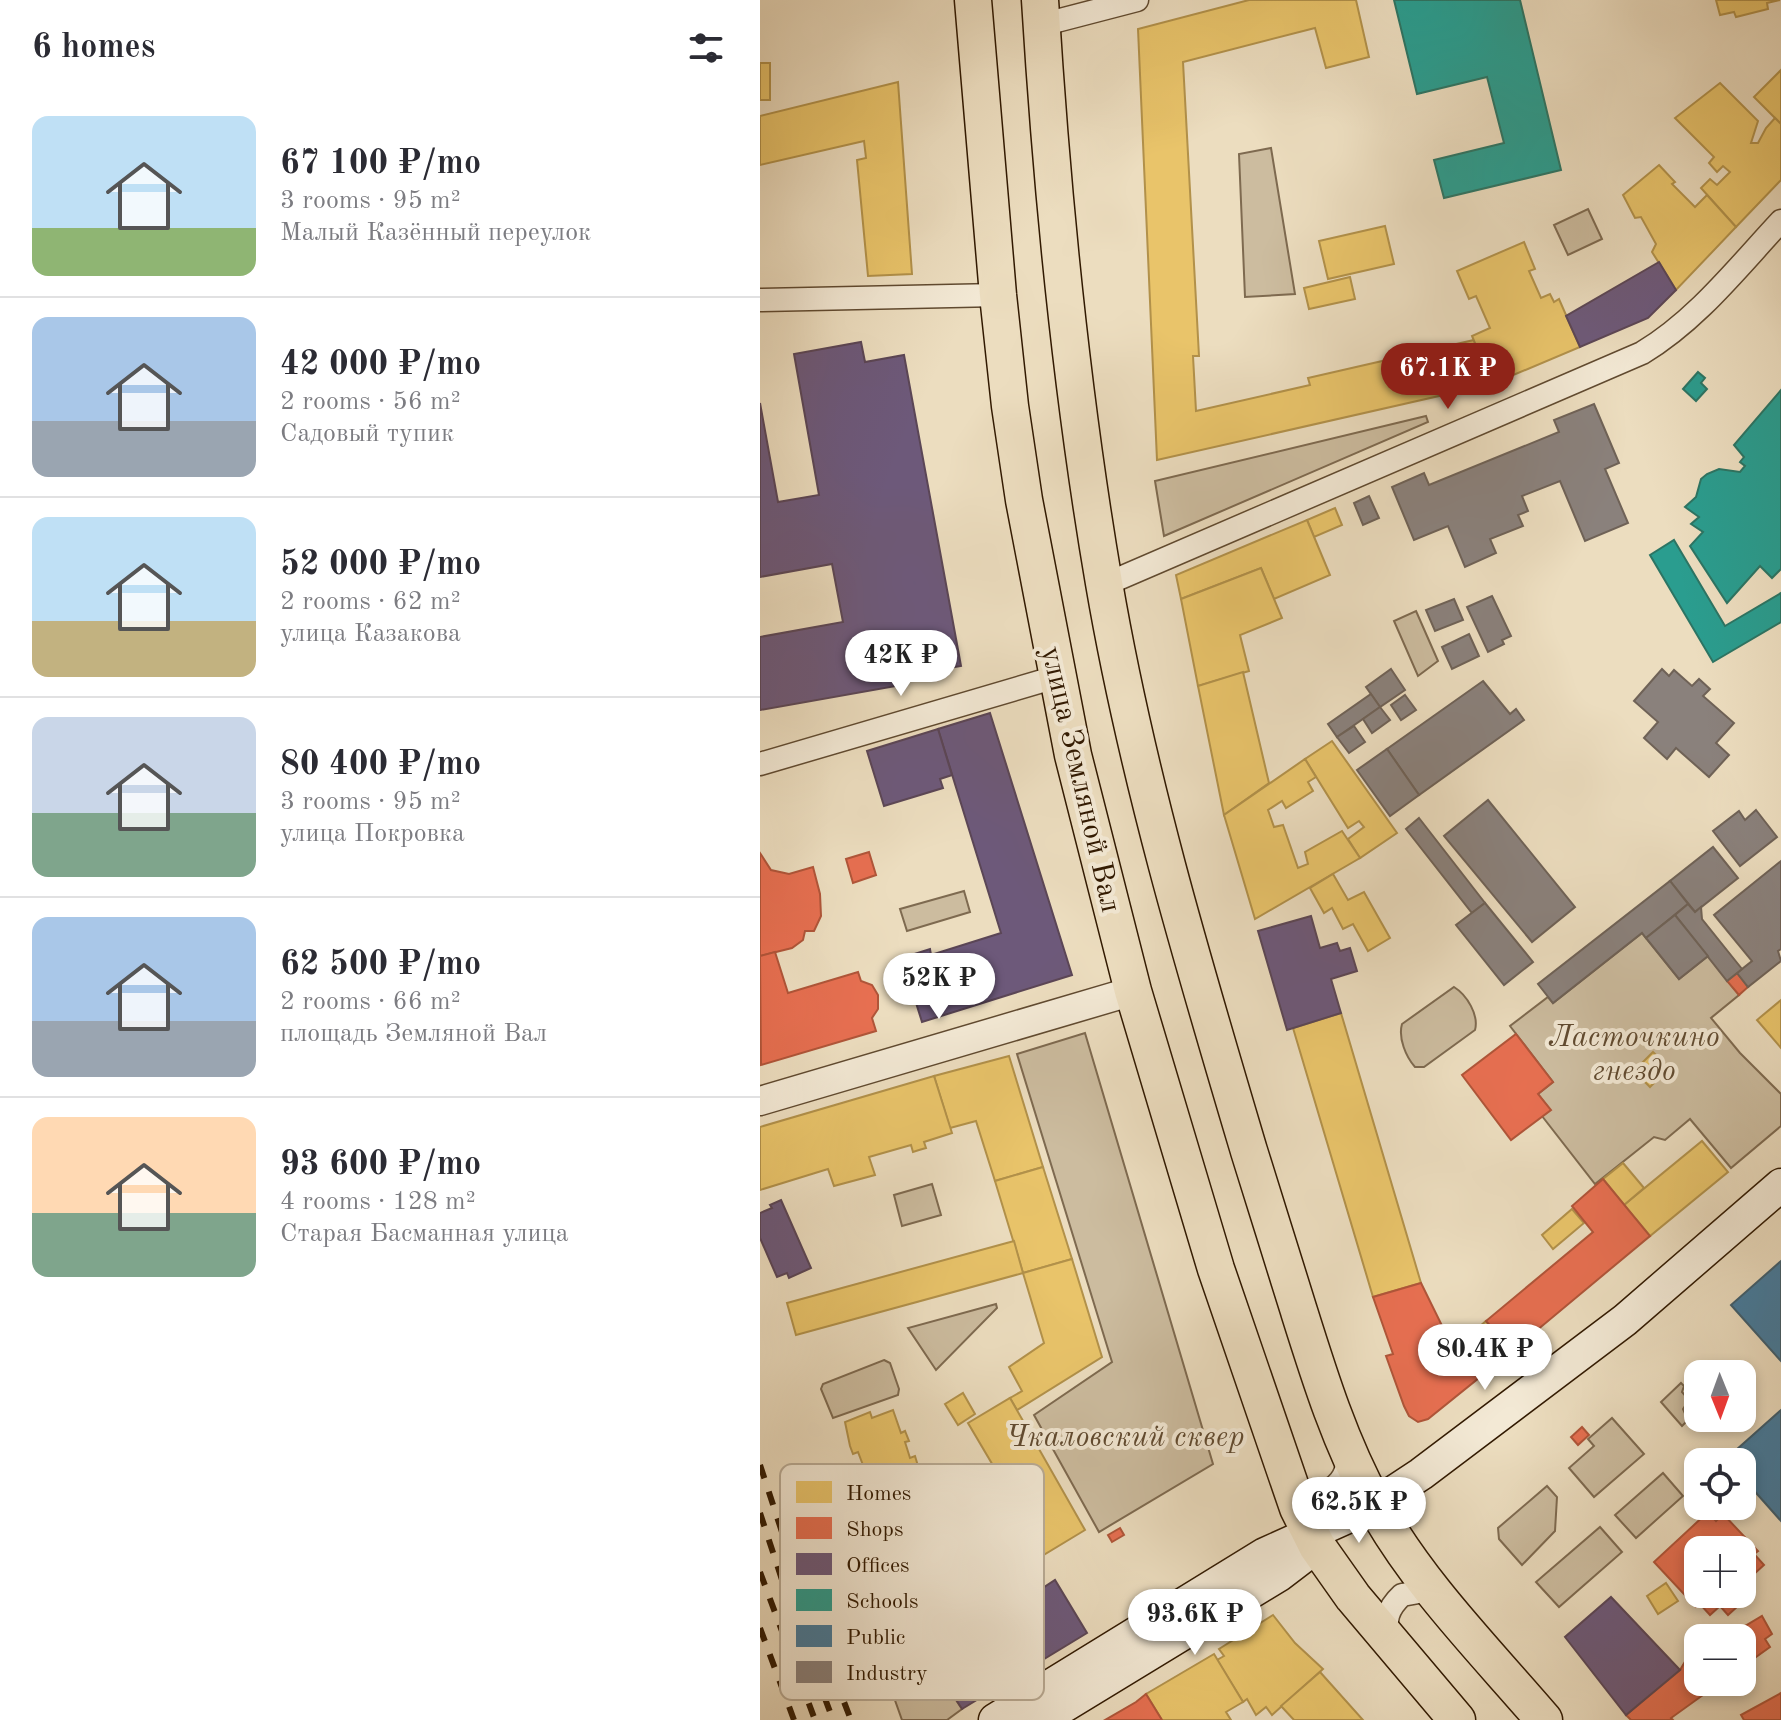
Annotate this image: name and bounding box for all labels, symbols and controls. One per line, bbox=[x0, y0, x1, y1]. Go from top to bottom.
icon: filters bbox=[684, 26, 728, 70]
text: 6 homes bbox=[32, 31, 155, 65]
text: 67 100 ₽/mo bbox=[280, 147, 481, 181]
icon: home bbox=[96, 148, 192, 244]
text: 3 rooms · 95 m² bbox=[280, 188, 461, 214]
text: Малый Казённый переулок bbox=[280, 220, 591, 246]
pin: 67.1K ₽ bbox=[1374, 343, 1522, 411]
text: 42 000 ₽/mo bbox=[280, 348, 481, 382]
icon: home bbox=[96, 349, 192, 445]
text: 67.1K ₽ bbox=[1399, 356, 1497, 382]
text: 2 rooms · 56 m² bbox=[280, 389, 461, 415]
text: Садовый тупик bbox=[280, 421, 454, 447]
text: 52 000 ₽/mo bbox=[280, 548, 481, 582]
icon: home bbox=[96, 549, 192, 645]
text: 2 rooms · 62 m² bbox=[280, 589, 461, 615]
text: улица Казакова bbox=[280, 621, 461, 647]
pin: 42K ₽ bbox=[845, 630, 957, 698]
text: 42K ₽ bbox=[863, 643, 939, 669]
street label: улица Земляной Вал bbox=[1035, 643, 1125, 915]
text: 80 400 ₽/mo bbox=[280, 748, 481, 782]
icon: home bbox=[96, 749, 192, 845]
text: 3 rooms · 95 m² bbox=[280, 789, 461, 815]
text: улица Покровка bbox=[280, 821, 465, 847]
text: 62 500 ₽/mo bbox=[280, 948, 481, 982]
icon: home bbox=[96, 949, 192, 1045]
pin: 52K ₽ bbox=[883, 953, 995, 1021]
text: 52K ₽ bbox=[901, 966, 977, 992]
text: 2 rooms · 66 m² bbox=[280, 989, 461, 1015]
text: площадь Земляной Вал bbox=[280, 1021, 547, 1047]
park label: Ласточкино гнездо bbox=[1548, 1023, 1720, 1087]
text: 93 600 ₽/mo bbox=[280, 1148, 481, 1182]
icon: home bbox=[96, 1149, 192, 1245]
text: 4 rooms · 128 m² bbox=[280, 1189, 476, 1215]
text: Старая Басманная улица bbox=[280, 1221, 569, 1247]
pin: 80.4K ₽ bbox=[1411, 1324, 1559, 1392]
text: 80.4K ₽ bbox=[1436, 1337, 1534, 1363]
north arrow bbox=[1684, 1360, 1756, 1432]
map controls bbox=[1684, 1360, 1756, 1696]
park label: Чкаловский сквер bbox=[1006, 1423, 1244, 1453]
button: locate bbox=[1684, 1448, 1756, 1520]
legend bbox=[780, 1464, 1044, 1700]
pin: 62.5K ₽ bbox=[1285, 1477, 1433, 1545]
text: Homes bbox=[846, 1483, 911, 1505]
text: 62.5K ₽ bbox=[1310, 1490, 1408, 1516]
text: Shops bbox=[846, 1519, 903, 1541]
button: + bbox=[1684, 1536, 1756, 1608]
text: Offices bbox=[846, 1555, 910, 1577]
pin: 93.6K ₽ bbox=[1121, 1589, 1269, 1657]
text: Schools bbox=[846, 1591, 919, 1613]
text: 93.6K ₽ bbox=[1146, 1602, 1244, 1628]
button: − bbox=[1684, 1624, 1756, 1696]
text: Public bbox=[846, 1627, 905, 1649]
text: Industry bbox=[846, 1663, 928, 1685]

